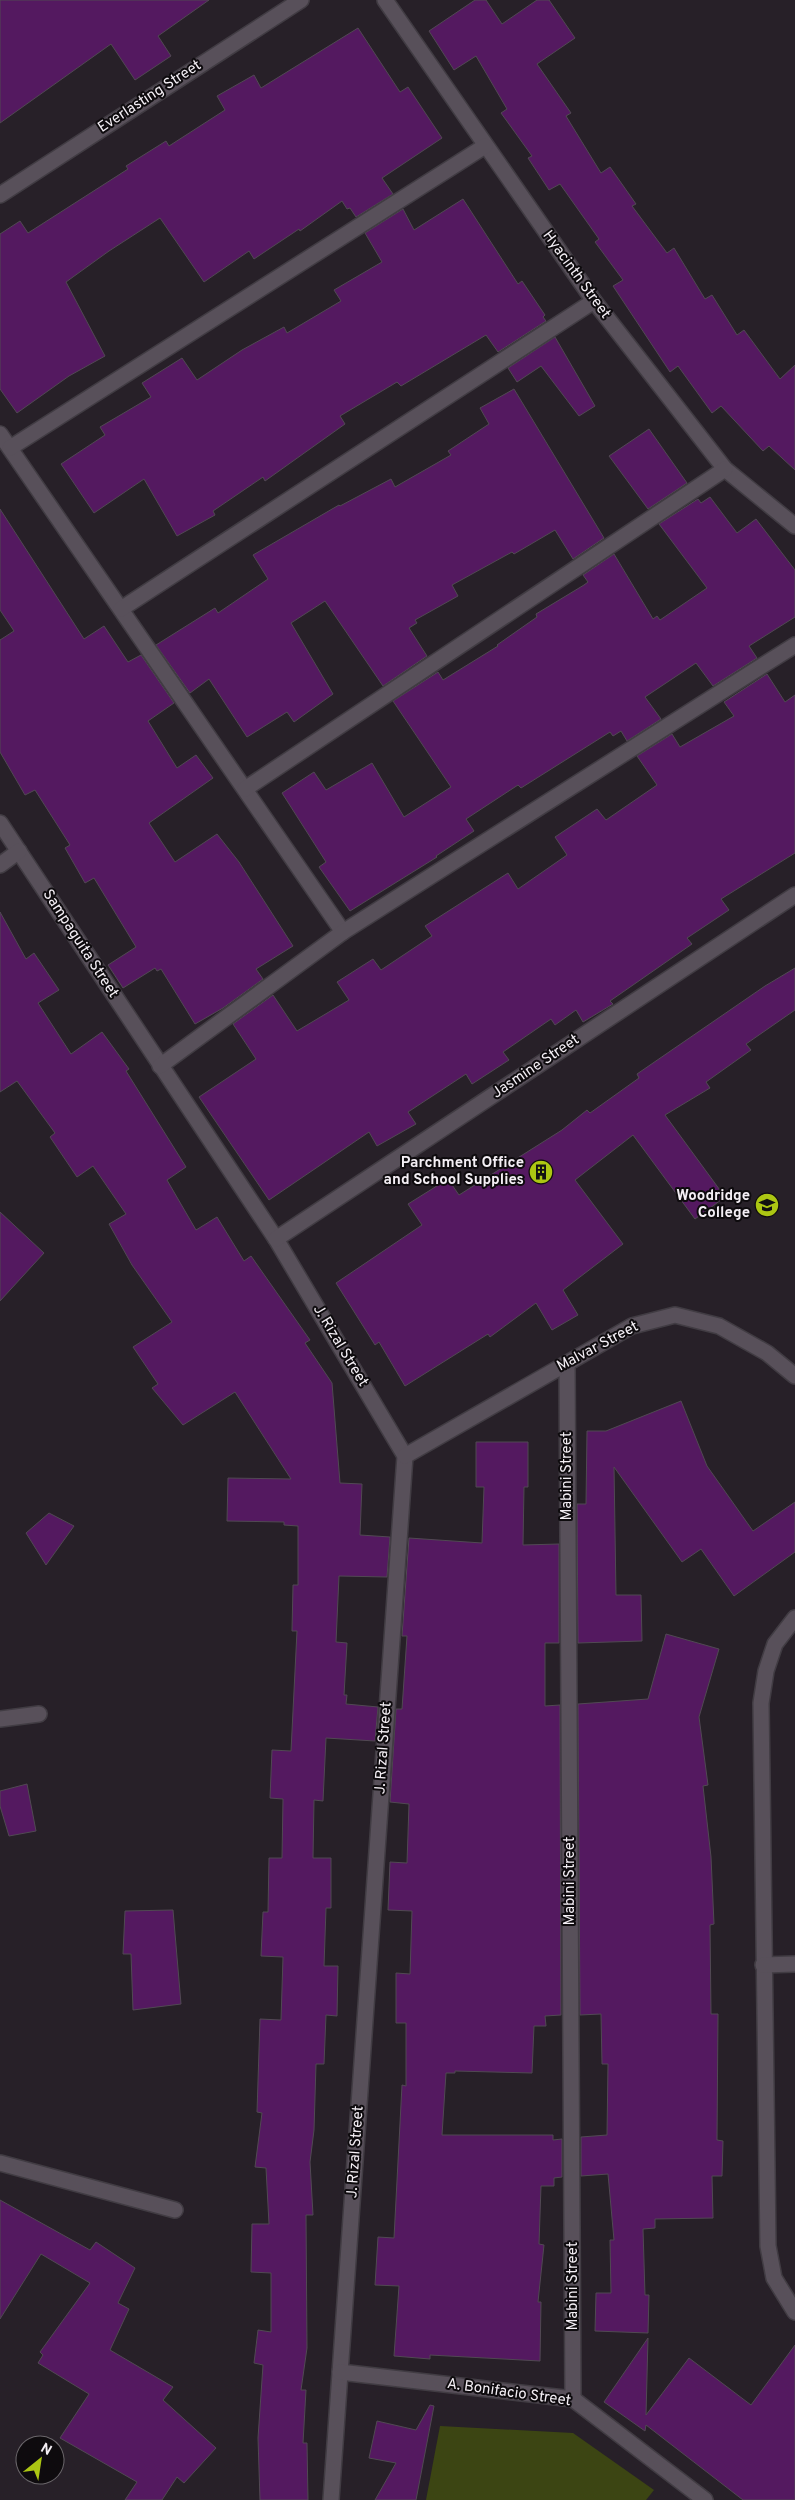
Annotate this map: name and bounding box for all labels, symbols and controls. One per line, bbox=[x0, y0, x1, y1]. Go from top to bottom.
street label: Everlasting Street bbox=[95, 56, 205, 138]
street label: Hyacinth Street bbox=[538, 227, 614, 323]
street label: Sampaguita Street bbox=[38, 886, 122, 1002]
street label: Jasmine Street bbox=[489, 1031, 583, 1103]
place label: Parchment Office and School Supplies bbox=[383, 1154, 524, 1190]
building icon: Parchment Office and School Supplies bbox=[528, 1159, 554, 1185]
place label: Woodridge College bbox=[676, 1187, 750, 1223]
school or university icon: Woodridge College bbox=[754, 1192, 780, 1218]
street label: J. Rizal Street bbox=[308, 1301, 372, 1391]
street label: Malvar Street bbox=[554, 1318, 642, 1376]
street label: Mabini Street bbox=[558, 1432, 577, 1520]
street label: J. Rizal Street bbox=[371, 1701, 397, 1795]
street label: Mabini Street bbox=[561, 1837, 580, 1925]
street label: J. Rizal Street bbox=[343, 2105, 369, 2199]
street label: Mabini Street bbox=[564, 2242, 583, 2330]
street label: A. Bonifacio Street bbox=[446, 2375, 572, 2411]
north arrow bbox=[15, 2435, 65, 2485]
text: N bbox=[37, 2440, 54, 2460]

